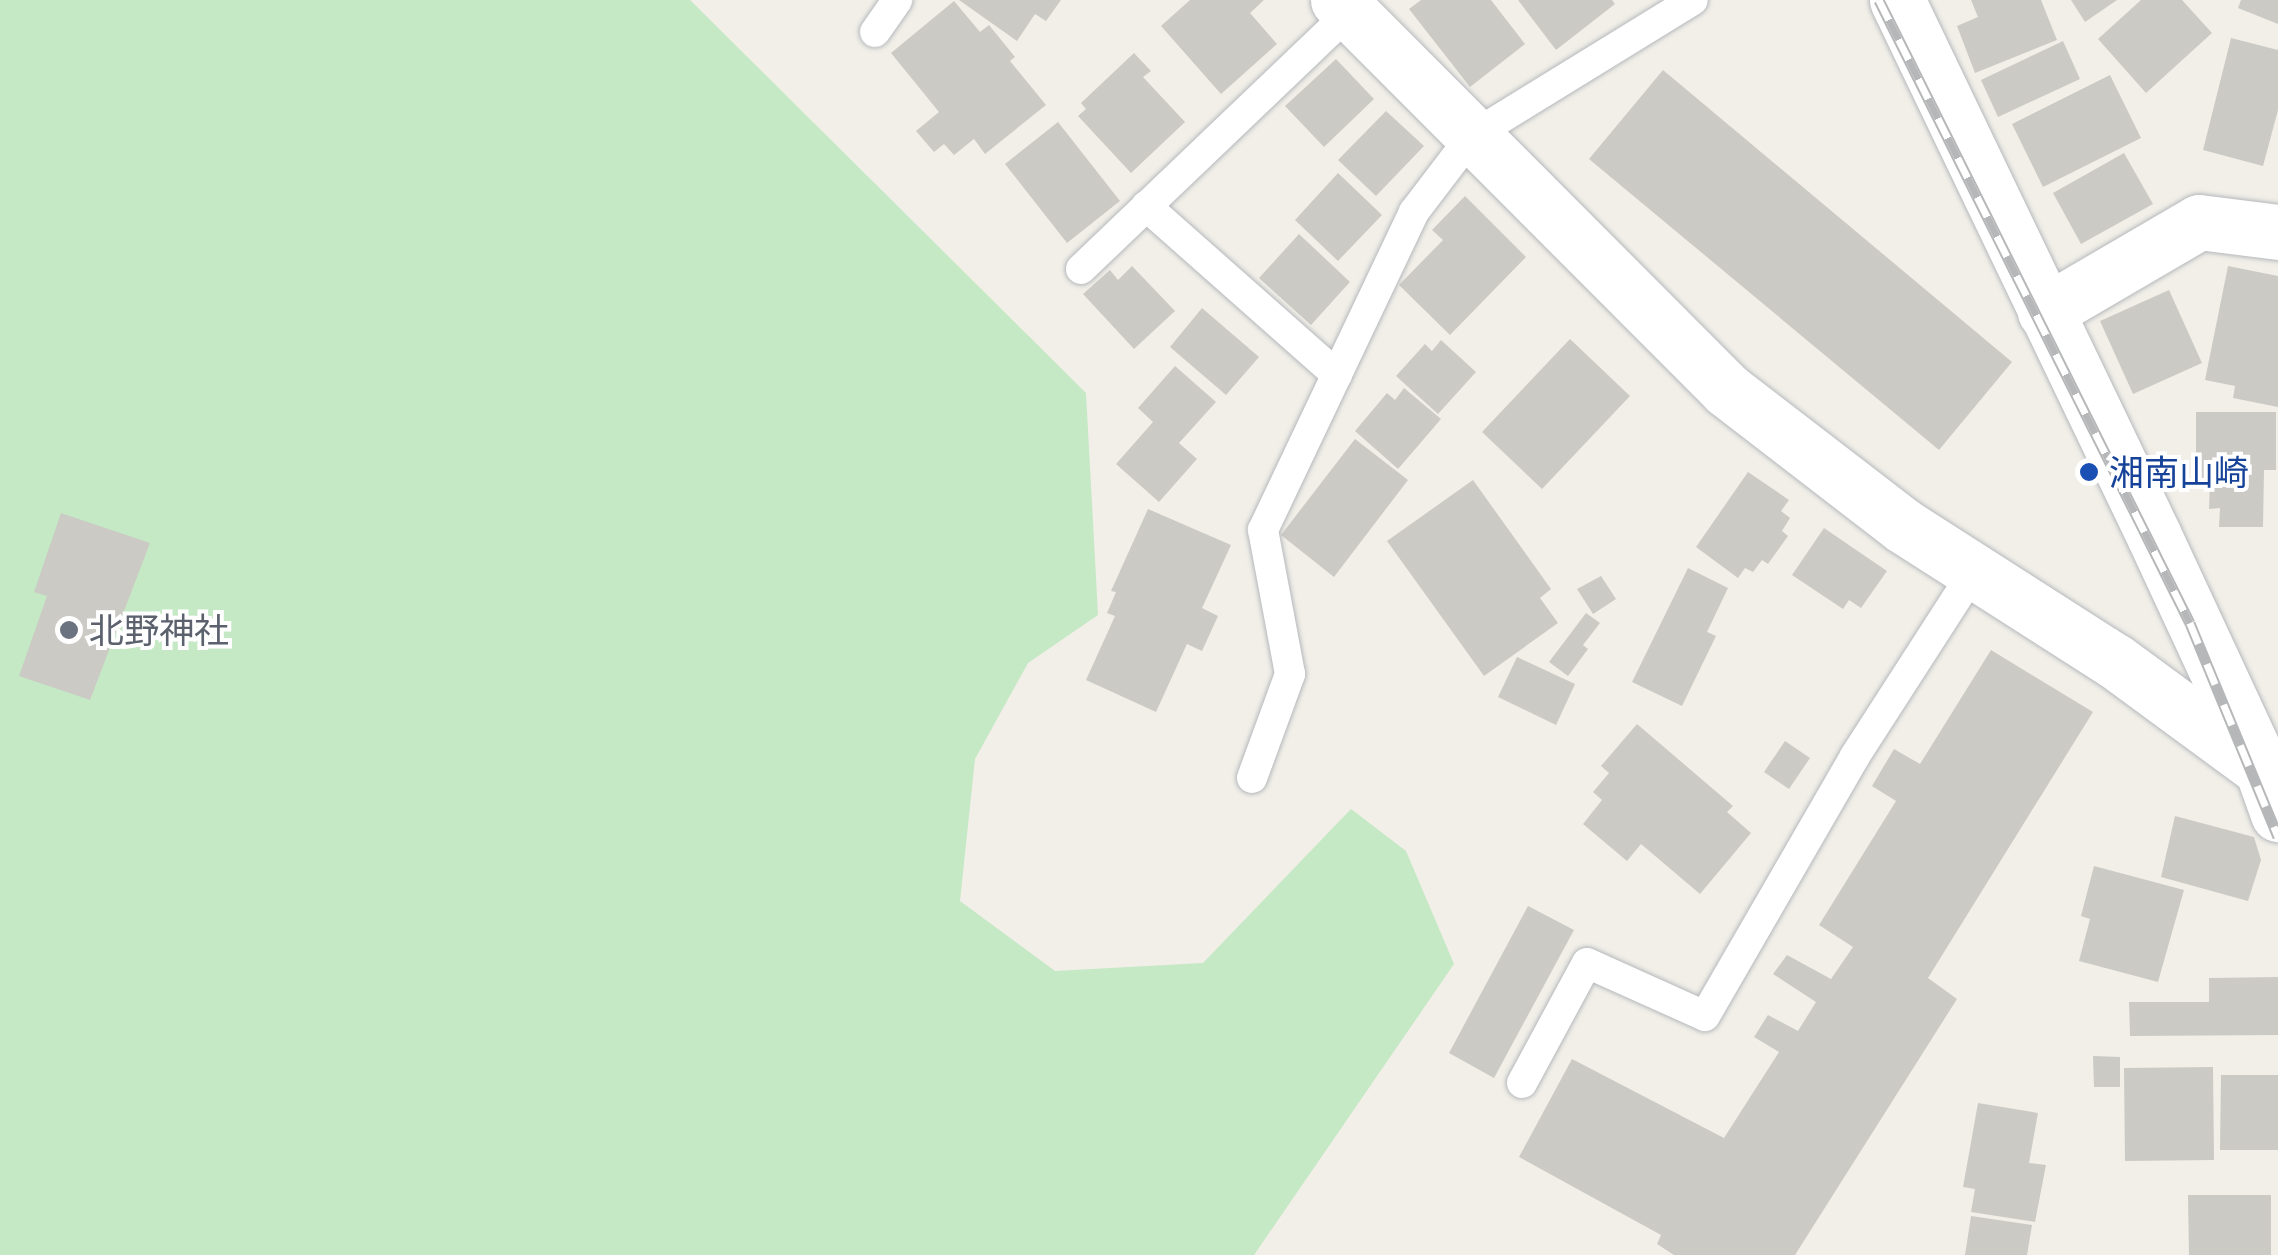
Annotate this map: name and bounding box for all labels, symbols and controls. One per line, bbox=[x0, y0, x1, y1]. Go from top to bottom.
place label: 湘南山崎 bbox=[2109, 451, 2249, 493]
marker: 湘南山崎 bbox=[2078, 461, 2100, 483]
place label: 北野神社 bbox=[89, 609, 229, 651]
marker: 北野神社 bbox=[58, 619, 80, 641]

